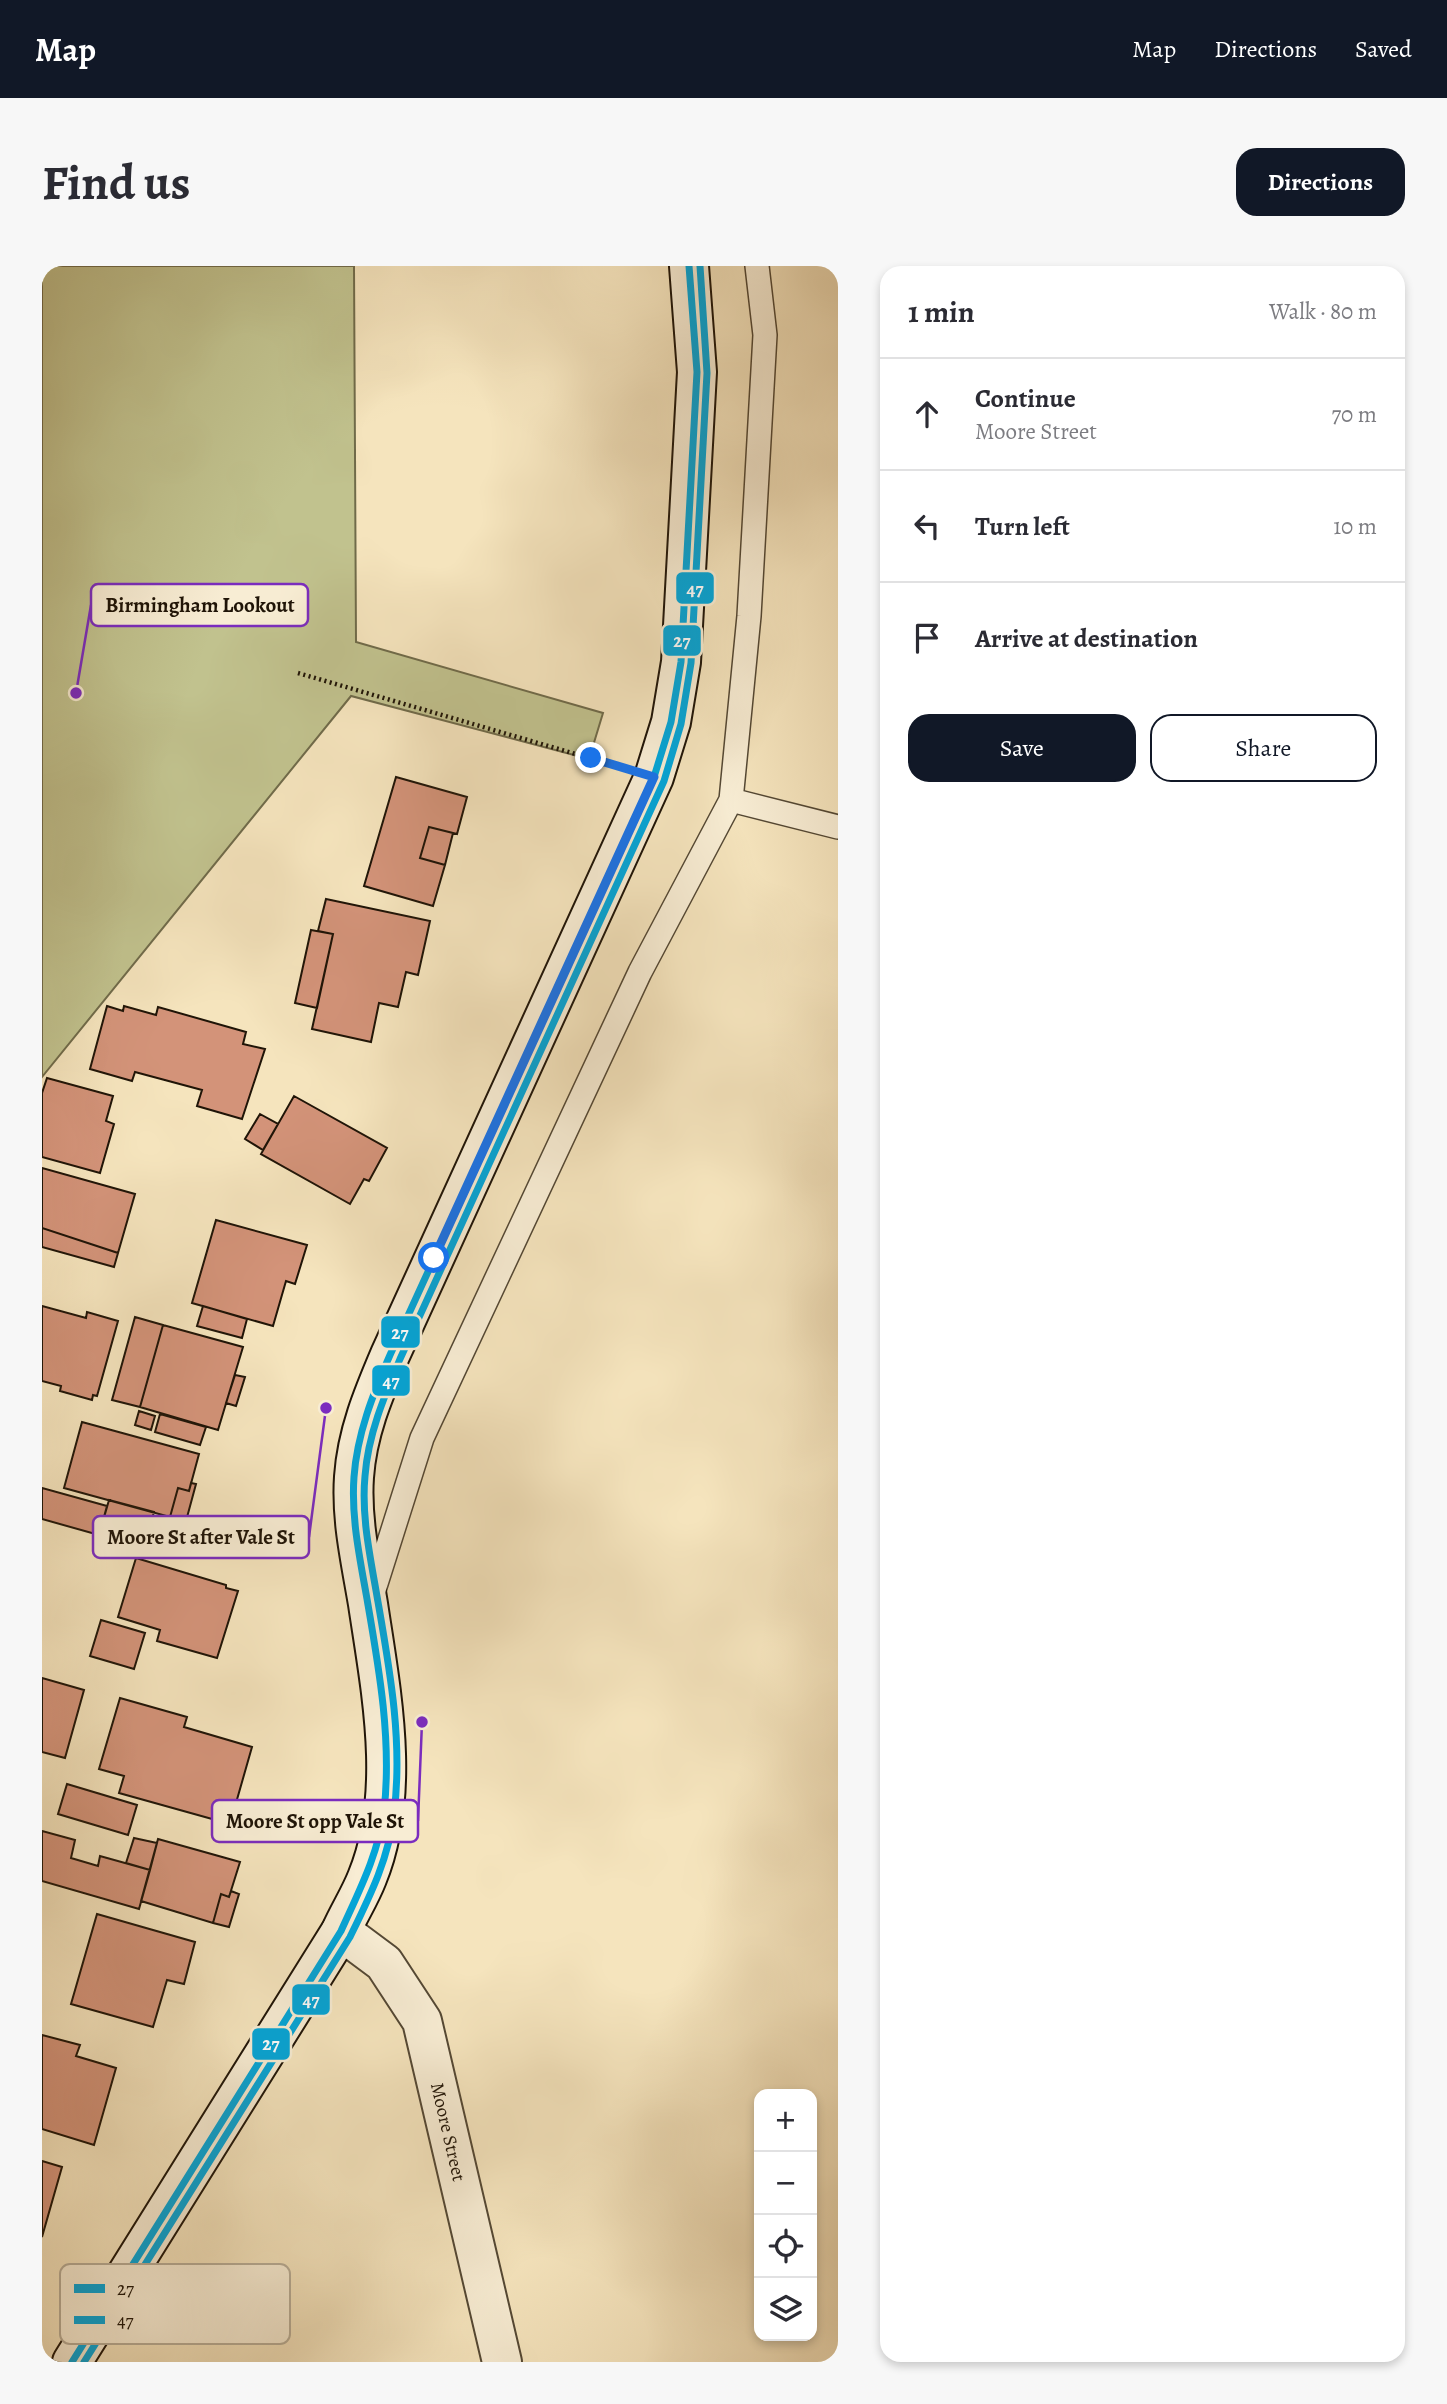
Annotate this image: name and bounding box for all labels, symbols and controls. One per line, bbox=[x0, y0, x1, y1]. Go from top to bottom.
text: Map bbox=[35, 27, 96, 72]
text: Map bbox=[1132, 33, 1176, 65]
text: Directions bbox=[1214, 33, 1317, 65]
text: Saved bbox=[1355, 33, 1412, 65]
button: Directions bbox=[1236, 148, 1405, 216]
text: Find us bbox=[42, 149, 190, 216]
text: 1 min bbox=[908, 292, 975, 332]
text: Walk · 80 m bbox=[1269, 296, 1377, 327]
text: Continue bbox=[975, 381, 1076, 416]
icon: ahead bbox=[908, 395, 946, 433]
text: 70 m bbox=[1331, 399, 1377, 430]
text: Moore Street bbox=[975, 416, 1097, 447]
icon: left bbox=[908, 507, 946, 545]
text: Turn left bbox=[975, 509, 1070, 544]
text: 10 m bbox=[1333, 511, 1377, 542]
line badge: 47 bbox=[675, 571, 715, 605]
text: 47 bbox=[686, 576, 704, 602]
callout: Birmingham Lookout bbox=[91, 584, 308, 626]
text: Birmingham Lookout bbox=[105, 591, 295, 619]
icon: arrive bbox=[908, 619, 946, 657]
text: Arrive at destination bbox=[975, 621, 1198, 656]
line badge: 27 bbox=[662, 624, 702, 657]
text: 27 bbox=[673, 628, 692, 654]
button: Save bbox=[908, 714, 1136, 782]
button: Share bbox=[1150, 714, 1377, 782]
route end bbox=[575, 742, 606, 773]
route start bbox=[418, 1242, 449, 1273]
line badge: 27 bbox=[380, 1315, 421, 1349]
text: 27 bbox=[391, 1320, 410, 1346]
line badge: 47 bbox=[371, 1364, 411, 1397]
text: 47 bbox=[382, 1368, 400, 1394]
callout: Moore St after Vale St bbox=[93, 1516, 309, 1558]
text: Moore St after Vale St bbox=[107, 1523, 295, 1551]
callout: Moore St opp Vale St bbox=[212, 1800, 418, 1842]
text: Moore St opp Vale St bbox=[226, 1807, 404, 1835]
line badge: 47 bbox=[291, 1983, 331, 2016]
text: 47 bbox=[302, 1987, 320, 2013]
line badge: 27 bbox=[251, 2027, 291, 2061]
text: 27 bbox=[262, 2031, 281, 2057]
street label: Moore Street bbox=[424, 2080, 472, 2184]
map controls bbox=[754, 2089, 817, 2341]
button: + bbox=[754, 2089, 817, 2152]
button: − bbox=[754, 2152, 817, 2215]
button: locate bbox=[754, 2215, 817, 2278]
legend bbox=[60, 2264, 290, 2344]
text: 27 bbox=[117, 2276, 134, 2302]
button: layers bbox=[754, 2278, 817, 2341]
text: 47 bbox=[117, 2308, 134, 2334]

